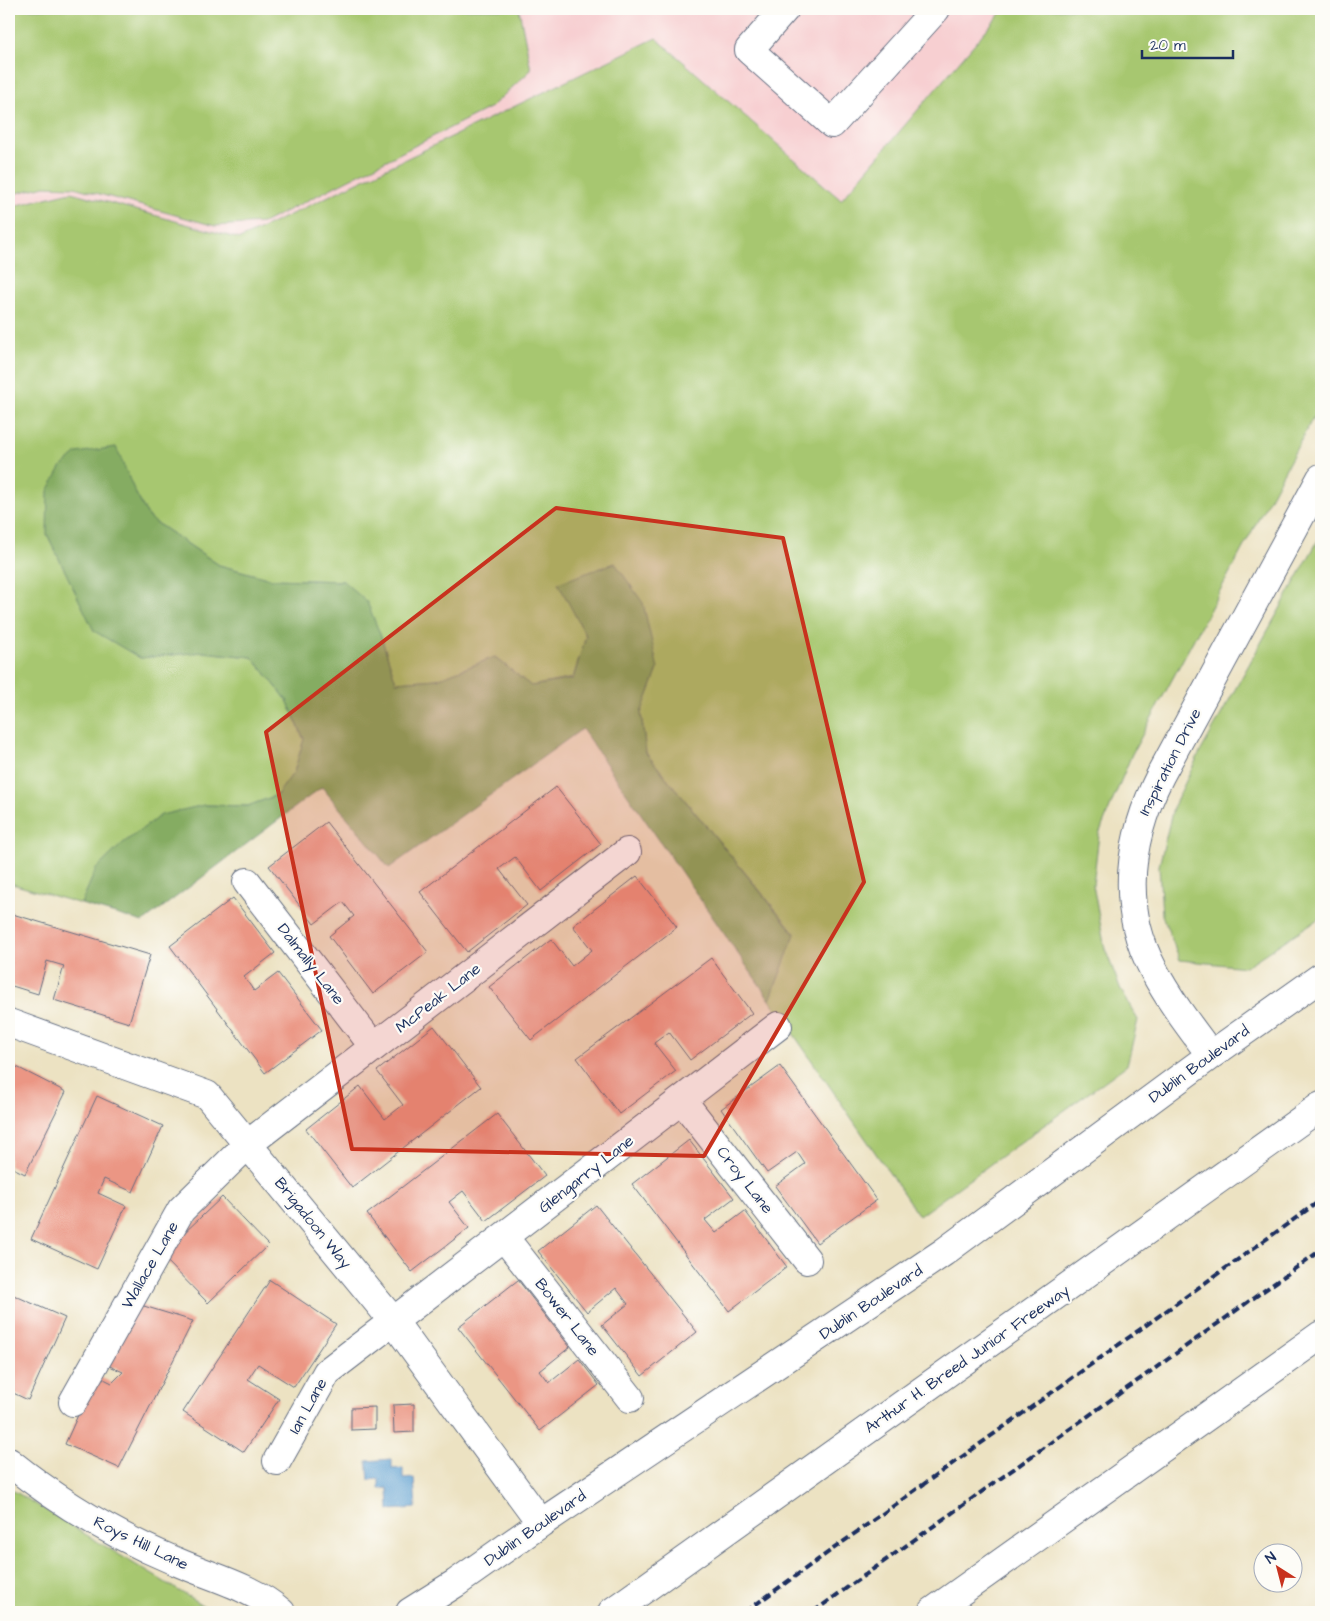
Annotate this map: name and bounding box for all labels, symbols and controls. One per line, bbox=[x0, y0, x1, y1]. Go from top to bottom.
scale bar bbox=[1142, 28, 1234, 60]
text: 20 m bbox=[1150, 35, 1186, 56]
street label: Inspiration Drive bbox=[1133, 704, 1207, 819]
street label: Dalmally Lane bbox=[271, 919, 350, 1010]
street label: McPeak Lane bbox=[391, 958, 485, 1038]
street label: Dublin Boulevard bbox=[1144, 1020, 1254, 1108]
street label: Glengarry Lane bbox=[534, 1130, 639, 1219]
street label: Croy Lane bbox=[711, 1142, 779, 1219]
street label: Brigadoon Way bbox=[269, 1173, 357, 1274]
street label: Wallace Lane bbox=[116, 1217, 184, 1313]
street label: Dublin Boulevard bbox=[815, 1259, 927, 1345]
street label: Bower Lane bbox=[530, 1274, 605, 1361]
street label: Arthur H. Breed Junior Freeway bbox=[860, 1279, 1075, 1439]
street label: Ian Lane bbox=[284, 1374, 333, 1438]
street label: Dublin Boulevard bbox=[480, 1485, 590, 1571]
street label: Roys Hill Lane bbox=[89, 1511, 192, 1577]
north arrow bbox=[1252, 1544, 1302, 1594]
text: N bbox=[1262, 1547, 1281, 1569]

